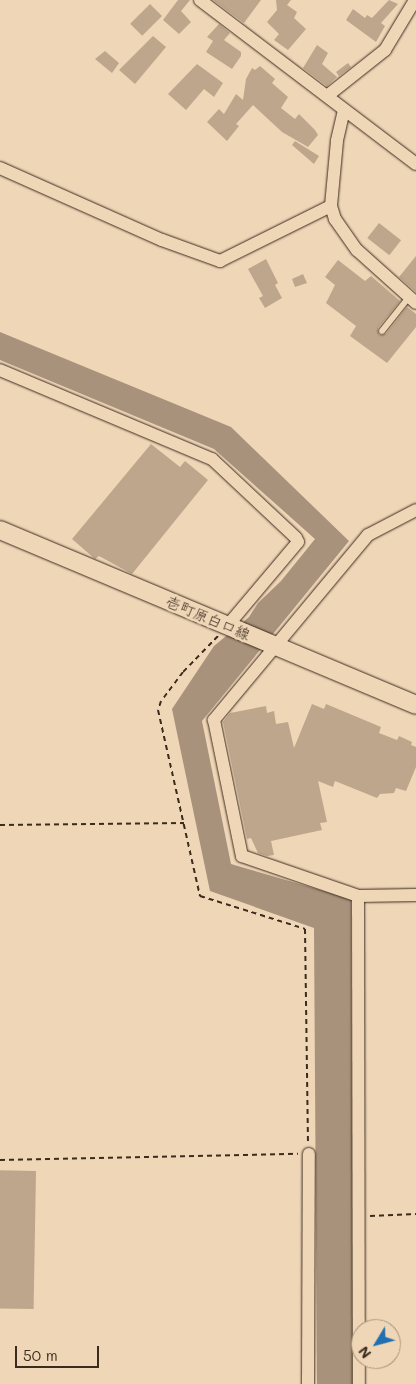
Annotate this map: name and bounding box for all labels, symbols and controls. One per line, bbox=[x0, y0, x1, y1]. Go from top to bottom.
street label: 壱町原白口線 bbox=[163, 592, 253, 644]
north arrow bbox=[351, 1319, 401, 1369]
scale bar bbox=[18, 1336, 101, 1368]
text: N bbox=[354, 1343, 375, 1363]
text: 50 m bbox=[23, 1345, 58, 1365]

